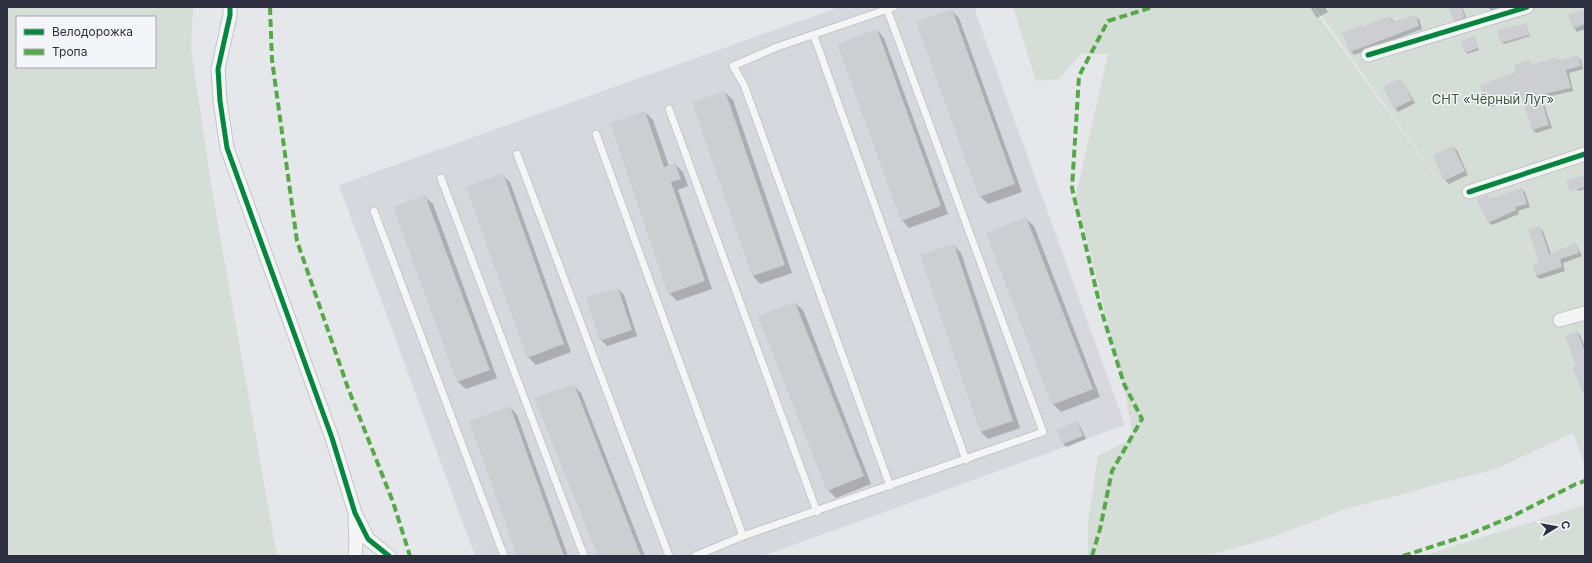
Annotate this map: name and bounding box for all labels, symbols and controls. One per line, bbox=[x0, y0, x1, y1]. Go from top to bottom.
legend bbox=[16, 16, 156, 68]
text: Велодорожка bbox=[52, 24, 133, 39]
text: Тропа bbox=[52, 44, 87, 59]
park label: СНТ «Чёрный Луг» bbox=[1432, 91, 1554, 107]
north arrow bbox=[1536, 507, 1576, 547]
text: С bbox=[1558, 520, 1573, 530]

